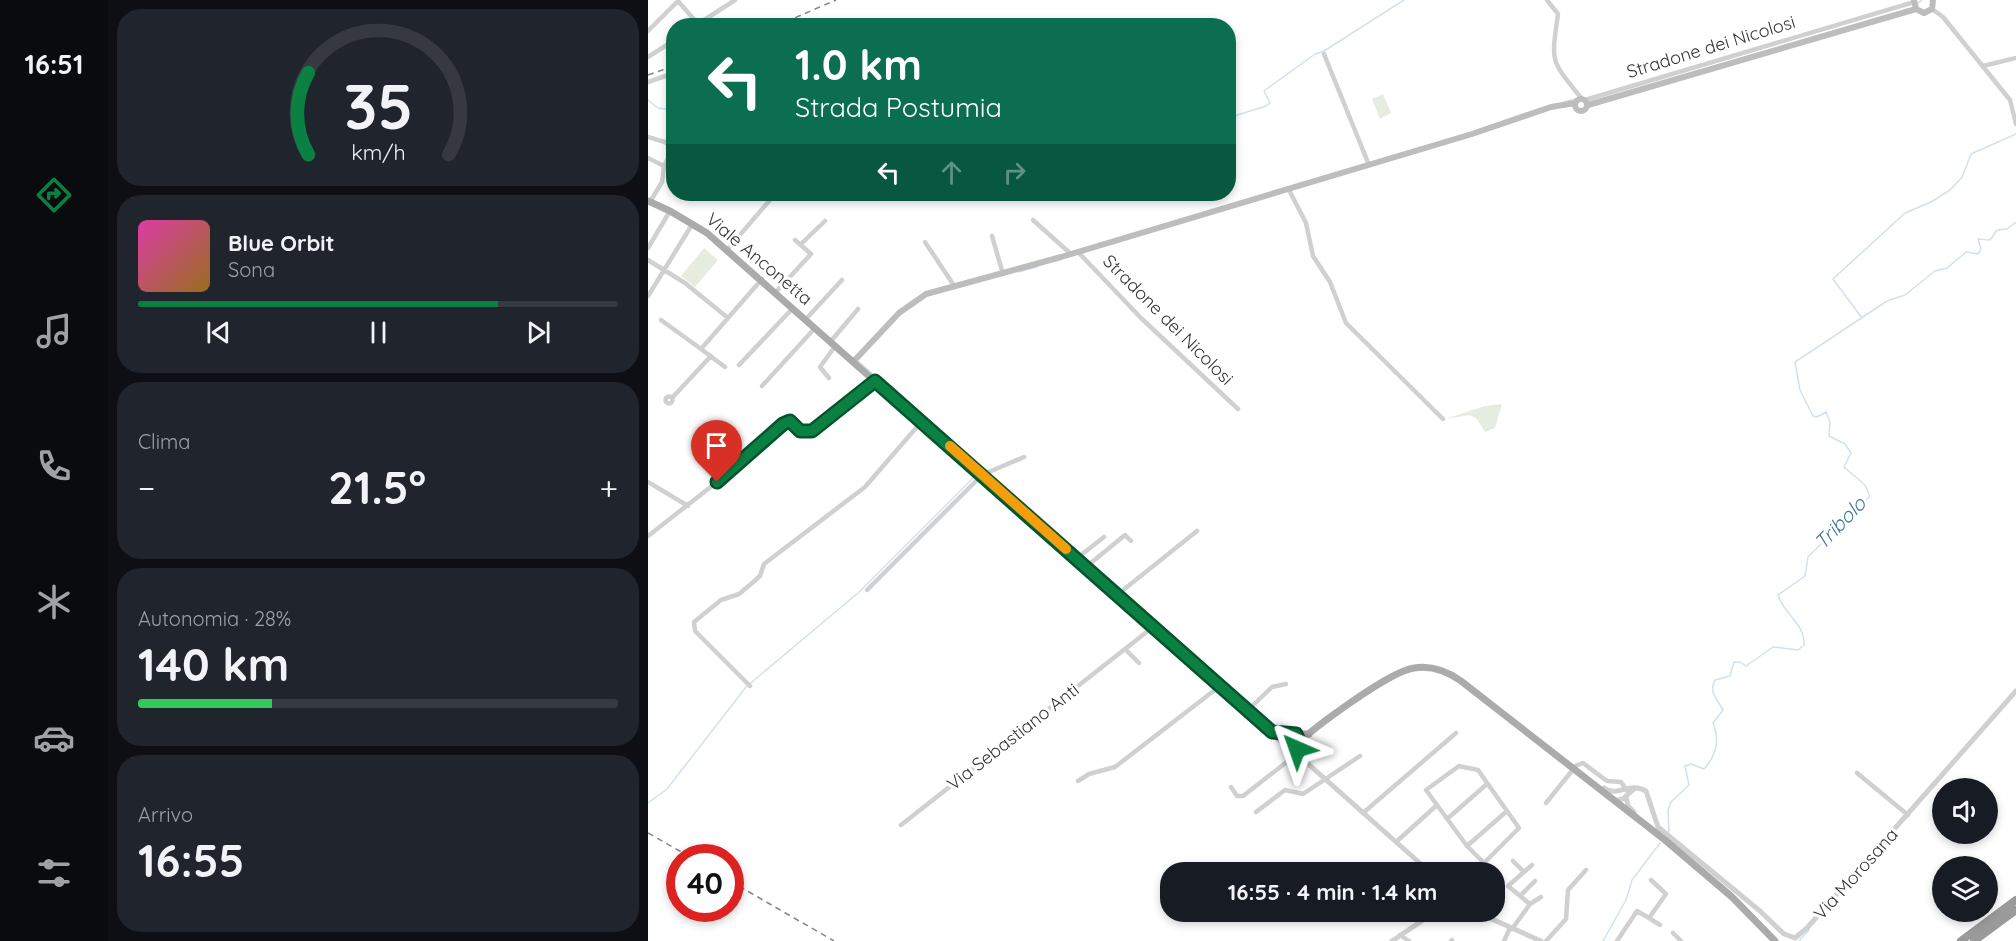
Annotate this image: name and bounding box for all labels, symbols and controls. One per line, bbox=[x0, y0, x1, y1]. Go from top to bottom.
street label: Stradone dei Nicolosi bbox=[1624, 10, 1798, 83]
text: 1.0 km bbox=[795, 38, 922, 91]
icon: left bbox=[696, 42, 774, 120]
text: 16:51 bbox=[25, 47, 83, 81]
text: 35 bbox=[343, 67, 413, 145]
text: Strada Postumia bbox=[795, 90, 1002, 124]
text: km/h bbox=[351, 139, 405, 165]
icon: left bbox=[872, 156, 905, 189]
icon: ahead bbox=[935, 156, 968, 189]
icon: right bbox=[998, 156, 1031, 189]
icon: directions bbox=[33, 174, 75, 216]
street label: Viale Anconetta bbox=[701, 207, 817, 310]
text: Blue Orbit bbox=[228, 229, 334, 257]
street label: Stradone dei Nicolosi bbox=[1098, 250, 1238, 390]
text: Sona bbox=[228, 257, 275, 282]
icon: music bbox=[33, 310, 75, 352]
icon: previous bbox=[202, 316, 235, 349]
icon: pause bbox=[362, 316, 395, 349]
icon: next bbox=[522, 316, 555, 349]
pin bbox=[691, 420, 742, 482]
text: Clima bbox=[138, 429, 190, 454]
icon: arrive bbox=[700, 429, 733, 462]
icon: phone bbox=[33, 445, 75, 487]
text: 21.5° bbox=[328, 459, 426, 515]
text: − bbox=[138, 467, 155, 508]
text: + bbox=[599, 467, 618, 508]
water label: Tribolo bbox=[1809, 490, 1871, 554]
icon: climate bbox=[33, 581, 75, 623]
text: Autonomia · 28% bbox=[138, 606, 291, 631]
text: 140 km bbox=[138, 636, 289, 692]
street label: Via Sebastiano Anti bbox=[942, 678, 1083, 795]
icon: car bbox=[33, 717, 75, 759]
position arrow bbox=[1265, 717, 1329, 781]
map controls bbox=[1932, 778, 1998, 922]
button: sound bbox=[1932, 778, 1998, 844]
text: Arrivo bbox=[138, 802, 193, 827]
street label: Via Morosana bbox=[1808, 823, 1903, 924]
text: 16:55 bbox=[138, 832, 245, 888]
speed limit sign: 40 bbox=[666, 844, 744, 922]
icon: filters bbox=[33, 852, 75, 894]
button: layers bbox=[1932, 856, 1998, 922]
text: 16:55 · 4 min · 1.4 km bbox=[1228, 878, 1437, 906]

